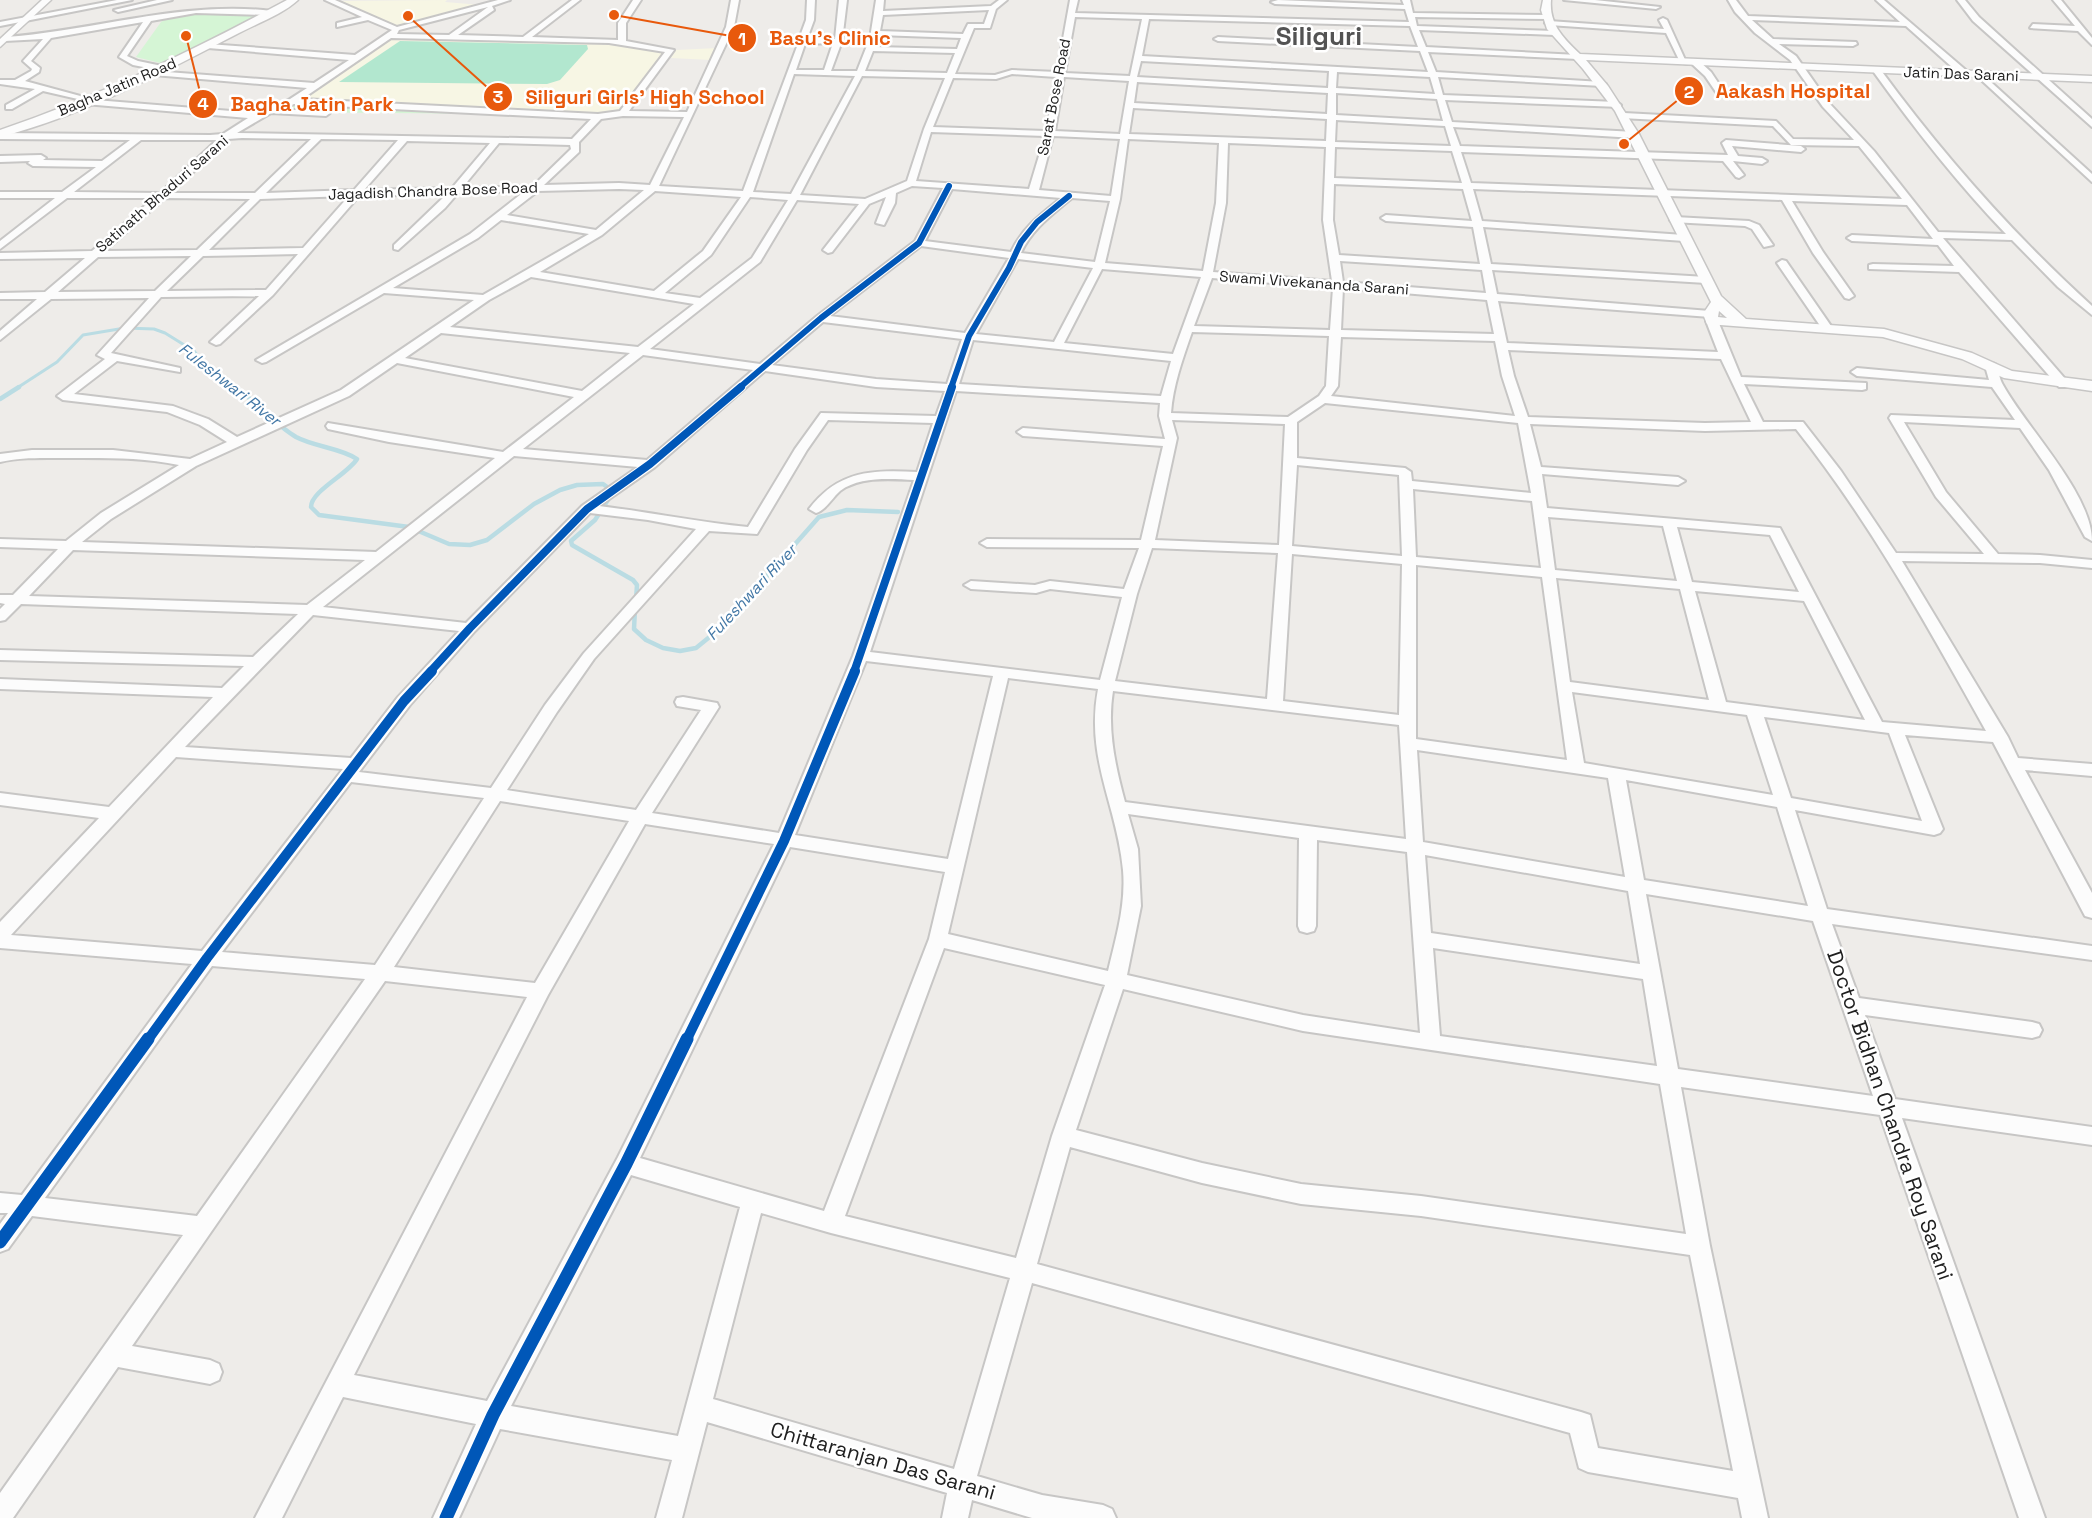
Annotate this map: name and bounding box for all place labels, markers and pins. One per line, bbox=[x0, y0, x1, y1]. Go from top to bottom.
callout: Basu's Clinic bbox=[727, 19, 903, 57]
callout: Aakash Hospital bbox=[1674, 72, 1882, 110]
callout: Siliguri Girls' High School bbox=[483, 78, 776, 116]
callout: Bagha Jatin Park bbox=[188, 85, 405, 123]

